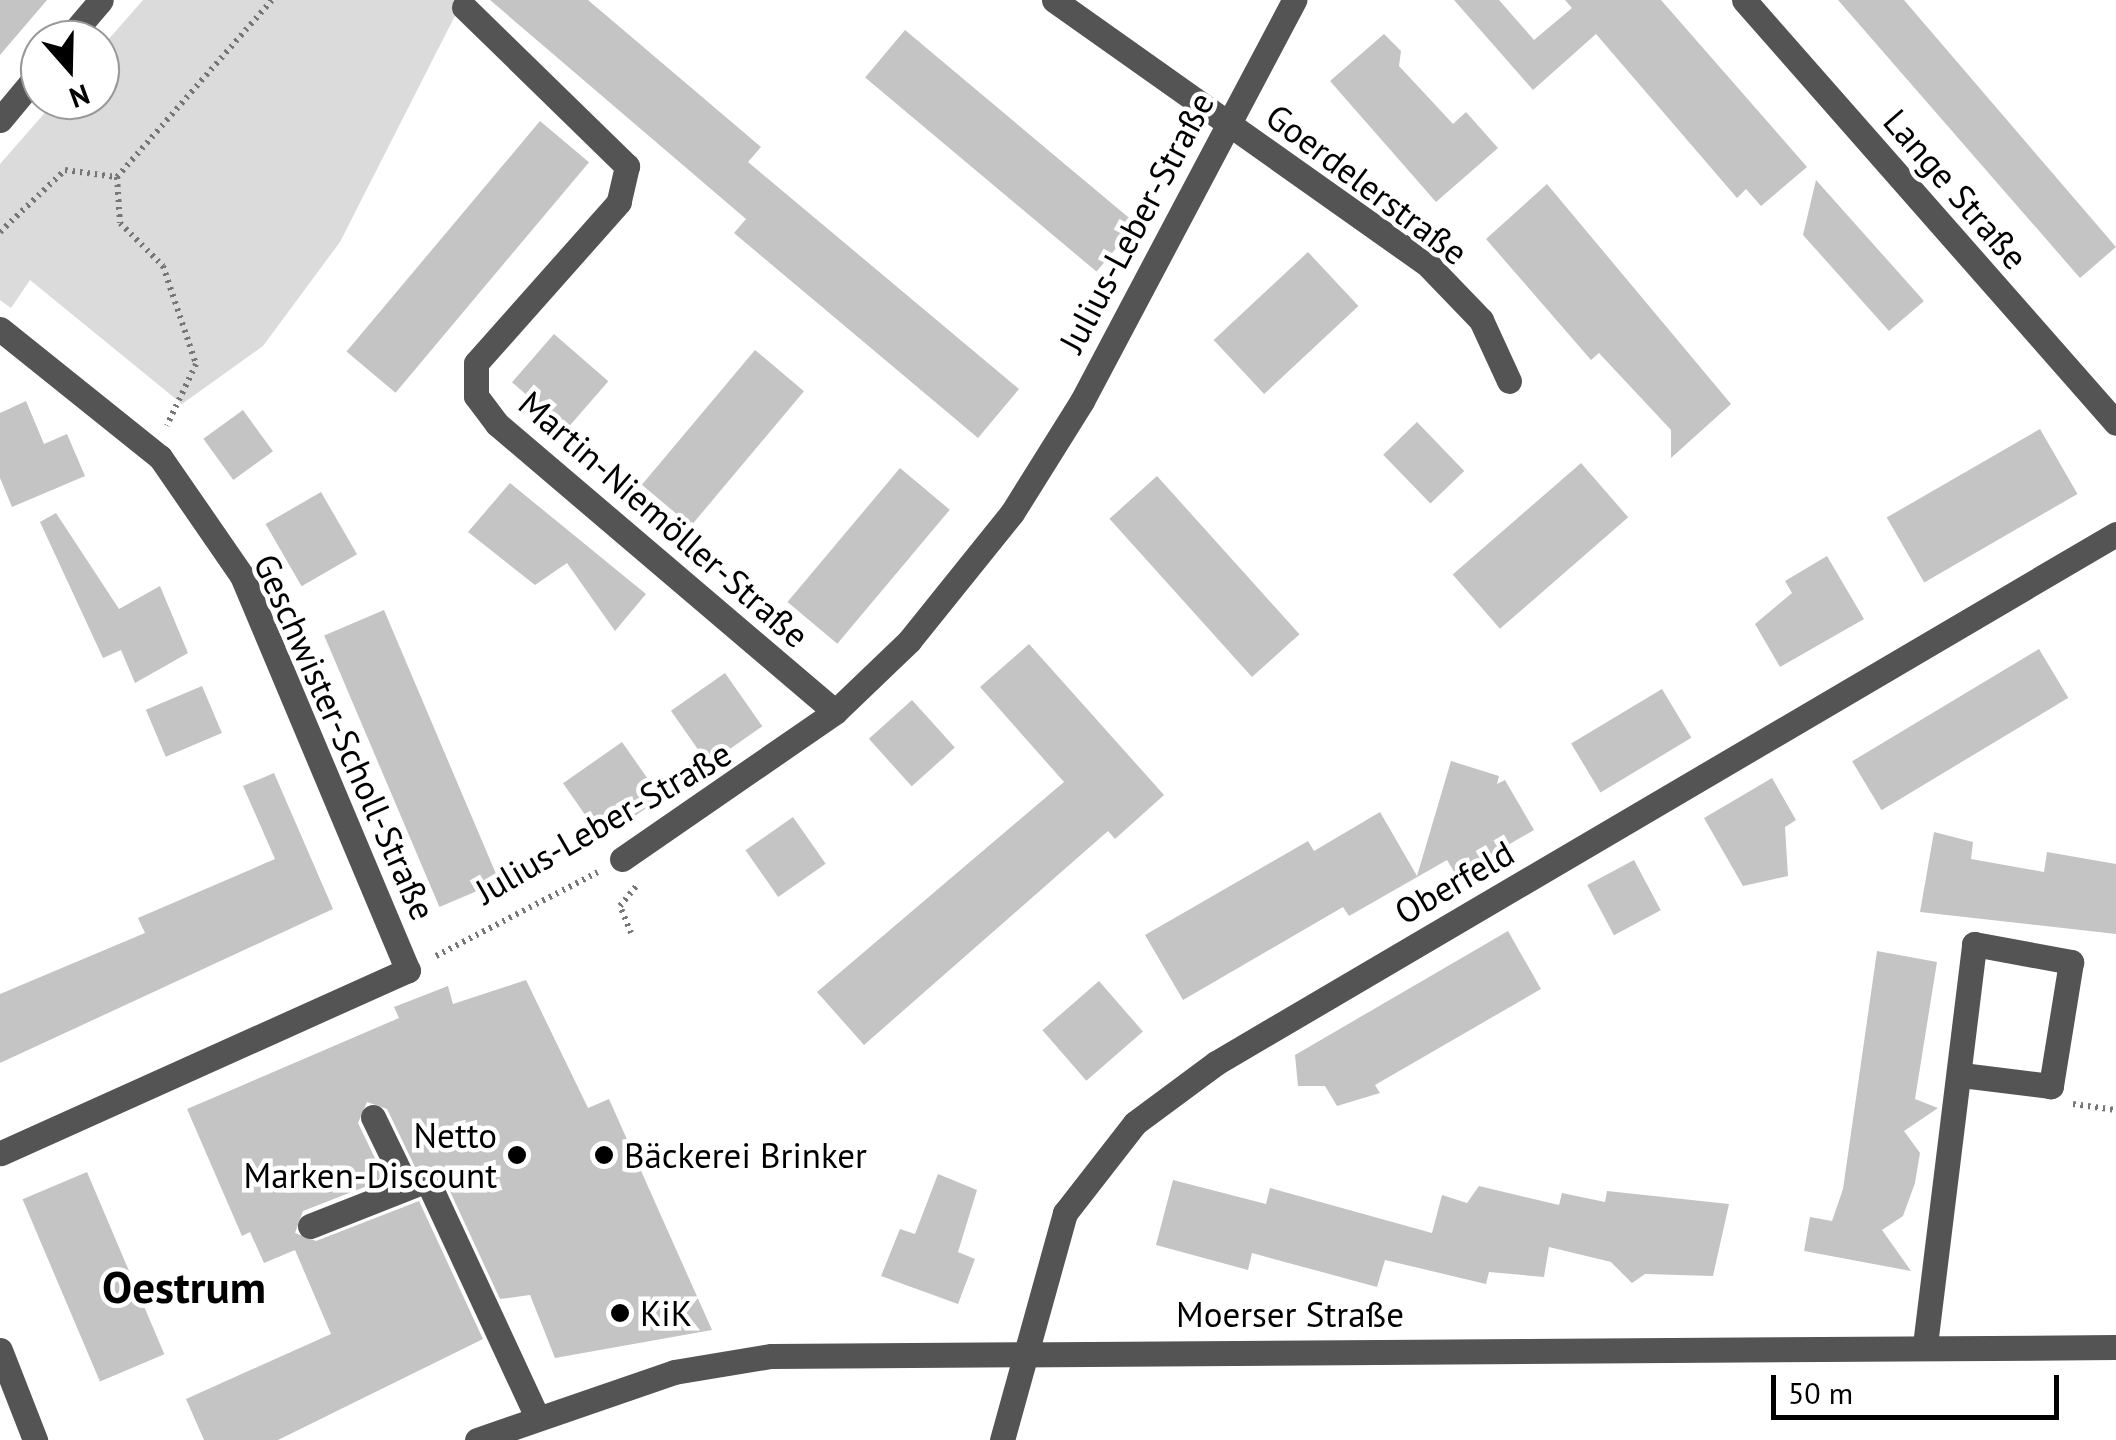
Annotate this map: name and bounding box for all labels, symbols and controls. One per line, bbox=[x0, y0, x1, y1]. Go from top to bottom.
north arrow bbox=[20, 20, 120, 120]
text: N bbox=[65, 76, 95, 117]
street label: Julius-Leber-Straße bbox=[1050, 85, 1222, 359]
street label: Goerdelerstraße bbox=[1258, 95, 1476, 273]
street label: Lange Straße bbox=[1875, 100, 2037, 278]
street label: Martin-Niemöller-Straße bbox=[511, 382, 817, 656]
street label: Geschwister-Scholl-Straße bbox=[245, 548, 445, 926]
street label: Julius-Leber-Straße bbox=[468, 732, 738, 912]
street label: Oberfeld bbox=[1387, 831, 1521, 933]
place label: Netto Marken-Discount bbox=[244, 1114, 497, 1196]
place label: Bäckerei Brinker bbox=[624, 1134, 867, 1176]
marker: Netto Marken-Discount bbox=[506, 1144, 528, 1166]
marker: Bäckerei Brinker bbox=[593, 1144, 615, 1166]
district label: Oestrum bbox=[102, 1260, 266, 1314]
place label: KiK bbox=[640, 1292, 692, 1334]
street label: Moerser Straße bbox=[1176, 1293, 1404, 1335]
marker: KiK bbox=[609, 1302, 631, 1324]
scale bar bbox=[1776, 1355, 2064, 1417]
text: 50 m bbox=[1788, 1373, 1853, 1412]

